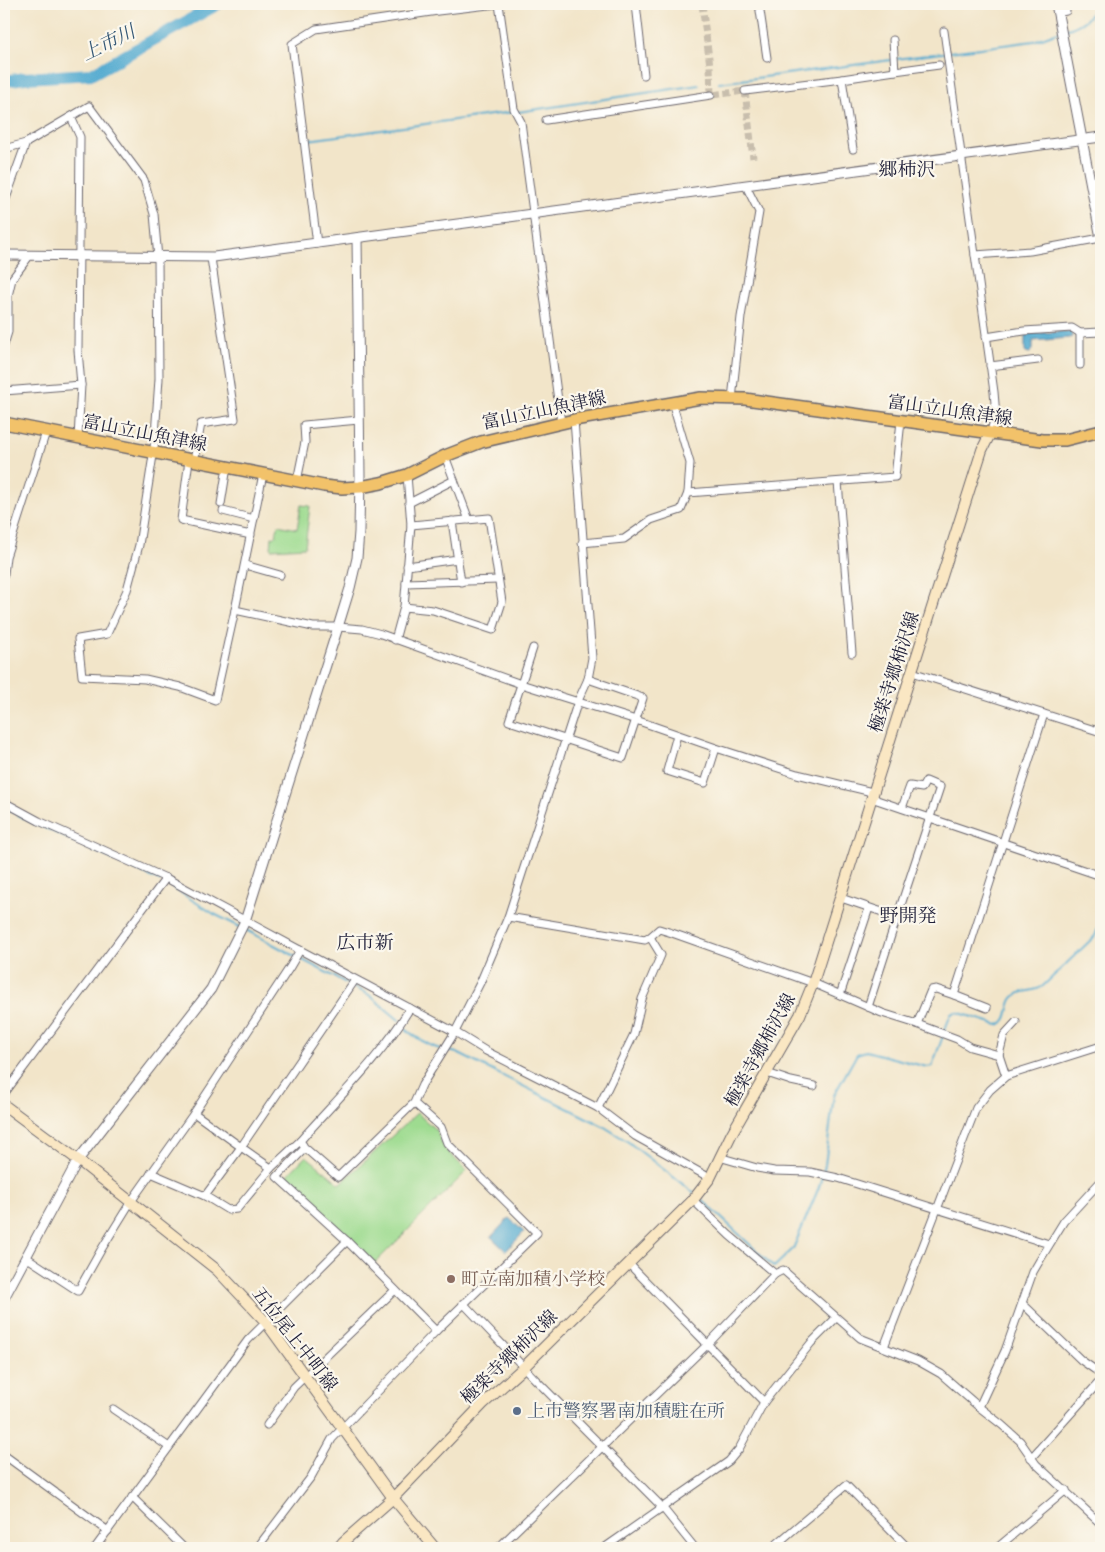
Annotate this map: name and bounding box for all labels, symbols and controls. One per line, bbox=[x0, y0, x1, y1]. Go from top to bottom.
water label: 上市川 bbox=[77, 18, 142, 67]
district label: 郷柿沢 bbox=[878, 157, 936, 183]
street label: 富山立山魚津線 bbox=[480, 385, 608, 436]
street label: 富山立山魚津線 bbox=[886, 389, 1014, 432]
street label: 富山立山魚津線 bbox=[81, 409, 209, 458]
street label: 極楽寺郷柿沢線 bbox=[863, 608, 926, 736]
district label: 野開発 bbox=[879, 903, 937, 929]
district label: 広市新 bbox=[336, 930, 394, 956]
street label: 極楽寺郷柿沢線 bbox=[719, 989, 802, 1111]
place label: 町立南加積小学校 bbox=[461, 1267, 605, 1292]
marker: 町立南加積小学校 bbox=[445, 1273, 457, 1285]
street label: 五位尾上中町線 bbox=[246, 1282, 343, 1397]
street label: 極楽寺郷柿沢線 bbox=[455, 1305, 563, 1410]
place label: 上市警察署南加積駐在所 bbox=[527, 1399, 725, 1424]
marker: 上市警察署南加積駐在所 bbox=[511, 1405, 523, 1417]

